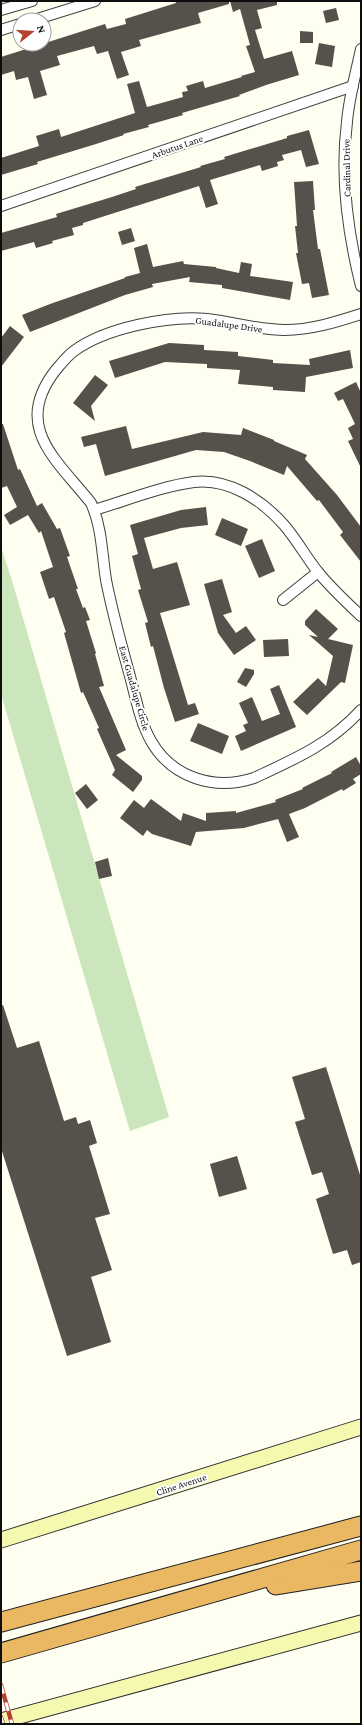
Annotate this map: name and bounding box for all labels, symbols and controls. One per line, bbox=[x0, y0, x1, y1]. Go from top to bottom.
north arrow bbox=[12, 12, 52, 52]
text: N bbox=[35, 24, 49, 35]
street label: Arbutus Lane bbox=[150, 132, 205, 160]
street label: Cardinal Drive bbox=[340, 138, 353, 197]
street label: Guadalupe Drive bbox=[195, 314, 264, 335]
street label: East Guadalupe Circle bbox=[117, 644, 152, 732]
street label: Cline Avenue bbox=[155, 1471, 208, 1498]

